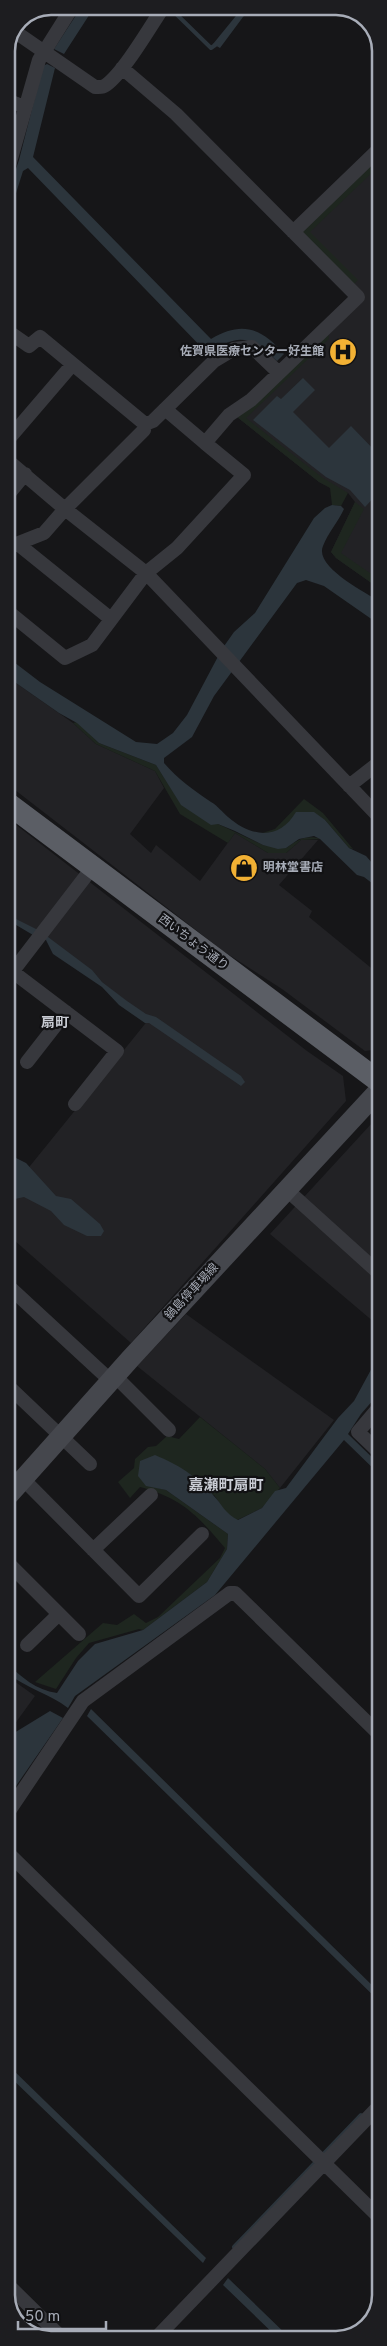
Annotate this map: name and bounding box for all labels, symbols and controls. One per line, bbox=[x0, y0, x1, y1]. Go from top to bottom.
hospital icon: 佐賀県医療センター好生館 bbox=[328, 337, 358, 367]
place label: 佐賀県医療センター好生館 bbox=[180, 344, 324, 360]
shop icon: 明林堂書店 bbox=[229, 853, 259, 883]
place label: 明林堂書店 bbox=[263, 860, 323, 876]
street label: 西いちょう通り bbox=[155, 911, 231, 975]
district label: 扇町 bbox=[41, 1015, 69, 1032]
street label: 鍋島停車場線 bbox=[162, 1260, 222, 1324]
district label: 嘉瀬町扇町 bbox=[188, 1477, 264, 1496]
scale bar bbox=[18, 2298, 105, 2330]
text: 50 m bbox=[25, 2308, 60, 2327]

